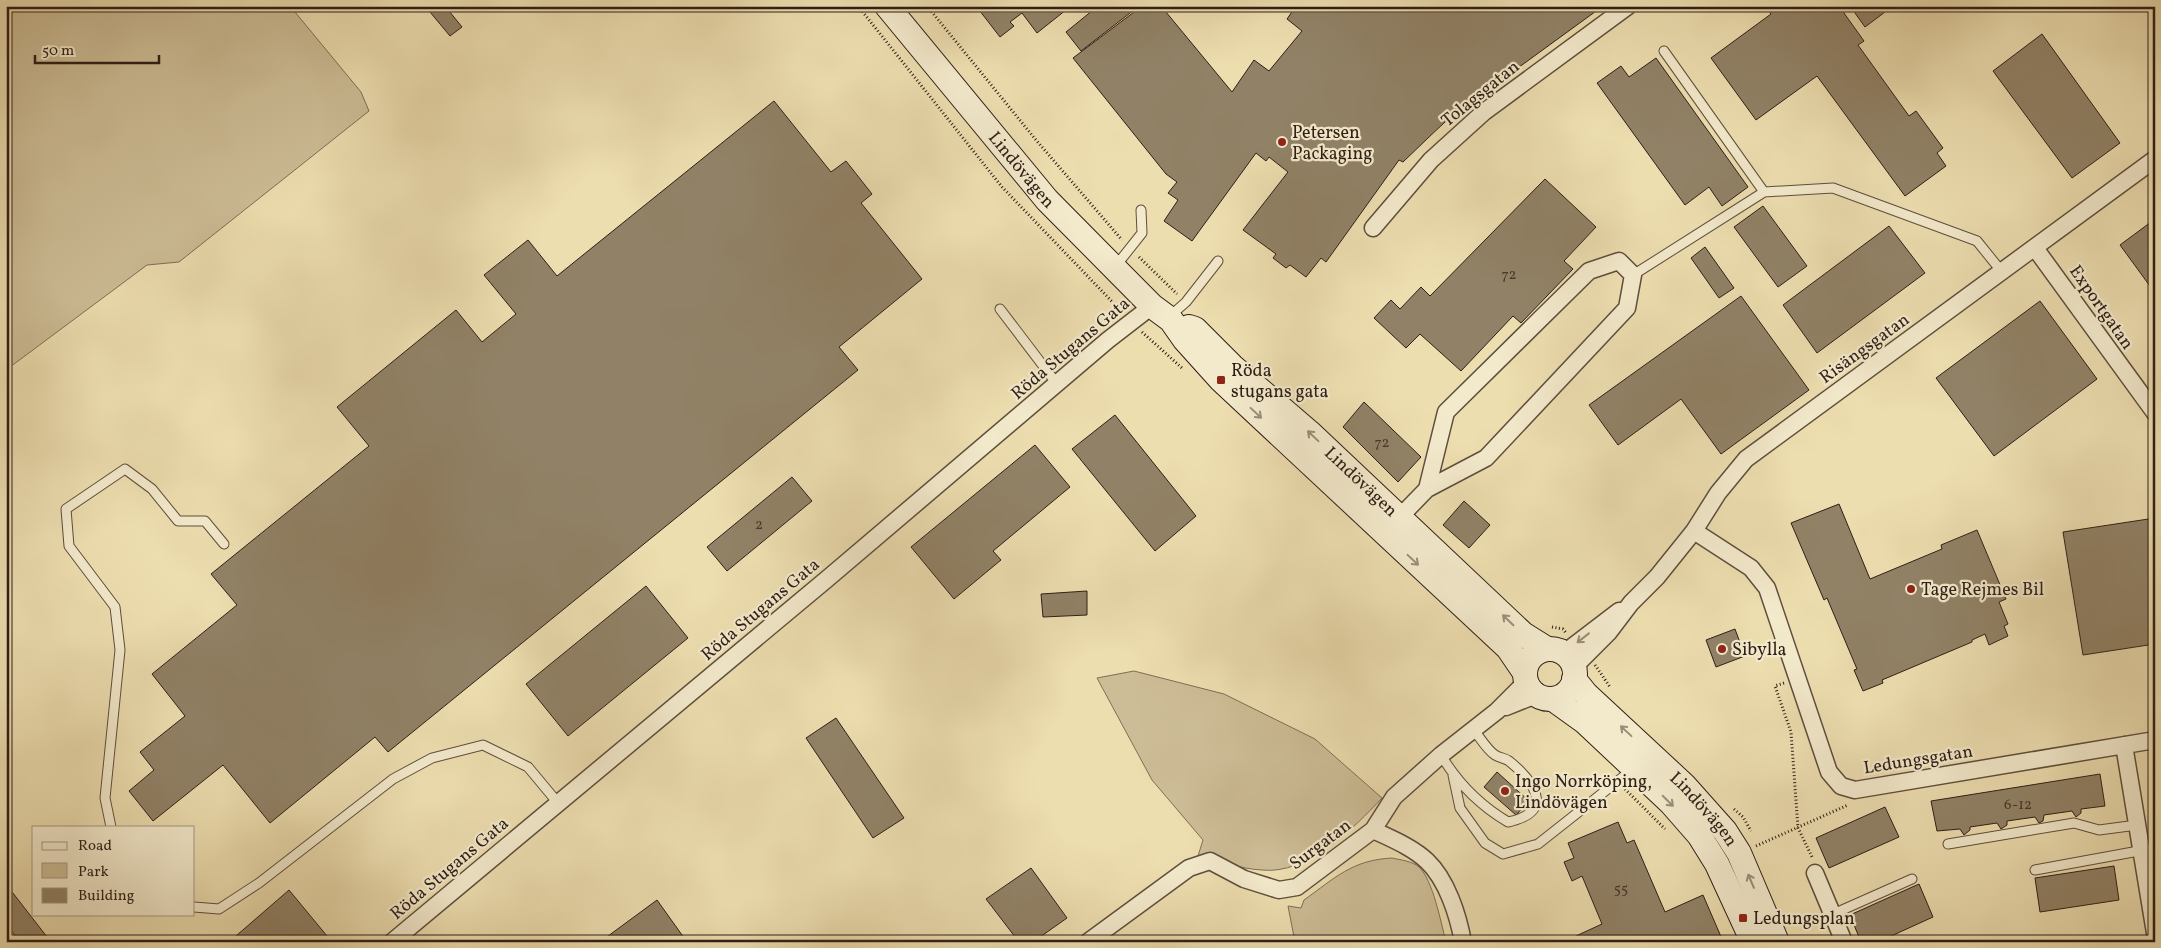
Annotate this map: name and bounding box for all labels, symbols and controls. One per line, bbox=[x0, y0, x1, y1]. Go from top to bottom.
scale bar bbox=[35, 32, 159, 64]
text: 50 m bbox=[42, 41, 74, 62]
street label: Tolagsgatan bbox=[1437, 55, 1525, 133]
place label: Petersen Packaging bbox=[1292, 121, 1372, 167]
street label: Lindövägen bbox=[982, 127, 1060, 215]
marker: Petersen Packaging bbox=[1276, 136, 1288, 148]
street label: Exportgatan bbox=[2062, 261, 2139, 355]
house number: 72 bbox=[1501, 265, 1517, 286]
street label: Röda Stugans Gata bbox=[1006, 292, 1136, 406]
street label: Risängsgatan bbox=[1815, 308, 1915, 390]
place label: Röda stugans gata bbox=[1231, 359, 1329, 405]
marker: Röda stugans gata bbox=[1215, 374, 1227, 386]
one-way arrow bbox=[1250, 407, 1263, 419]
one-way arrow bbox=[1306, 430, 1319, 442]
house number: 72 bbox=[1374, 433, 1390, 454]
street label: Lindövägen bbox=[1318, 442, 1403, 524]
house number: 2 bbox=[755, 515, 763, 536]
street label: Röda Stugans Gata bbox=[696, 553, 826, 667]
one-way arrow bbox=[1407, 554, 1420, 566]
place label: Tage Rejmes Bil bbox=[1921, 578, 2044, 603]
marker: Tage Rejmes Bil bbox=[1905, 583, 1917, 595]
one-way arrow bbox=[1502, 614, 1515, 626]
one-way arrow bbox=[1576, 633, 1590, 643]
place label: Sibylla bbox=[1732, 638, 1787, 663]
marker: Sibylla bbox=[1716, 643, 1728, 655]
one-way arrow bbox=[1620, 725, 1632, 737]
street label: Ledungsgatan bbox=[1862, 739, 1975, 781]
street label: Lindövägen bbox=[1663, 766, 1743, 852]
place label: Ingo Norrköping, Lindövägen bbox=[1515, 770, 1652, 816]
marker: Ingo Norrköping, Lindövägen bbox=[1499, 785, 1511, 797]
one-way arrow bbox=[1662, 794, 1674, 807]
house number: 6-12 bbox=[2004, 795, 2032, 816]
street label: Röda Stugans Gata bbox=[385, 812, 515, 926]
street label: Surgatan bbox=[1285, 814, 1357, 877]
legend bbox=[32, 826, 195, 916]
text: Road bbox=[78, 836, 112, 857]
text: Park bbox=[78, 862, 109, 883]
one-way arrow bbox=[1746, 874, 1756, 889]
house number: 55 bbox=[1614, 879, 1628, 900]
text: Building bbox=[78, 886, 135, 907]
place label: Ledungsplan bbox=[1753, 907, 1855, 932]
marker: Ledungsplan bbox=[1737, 912, 1749, 924]

